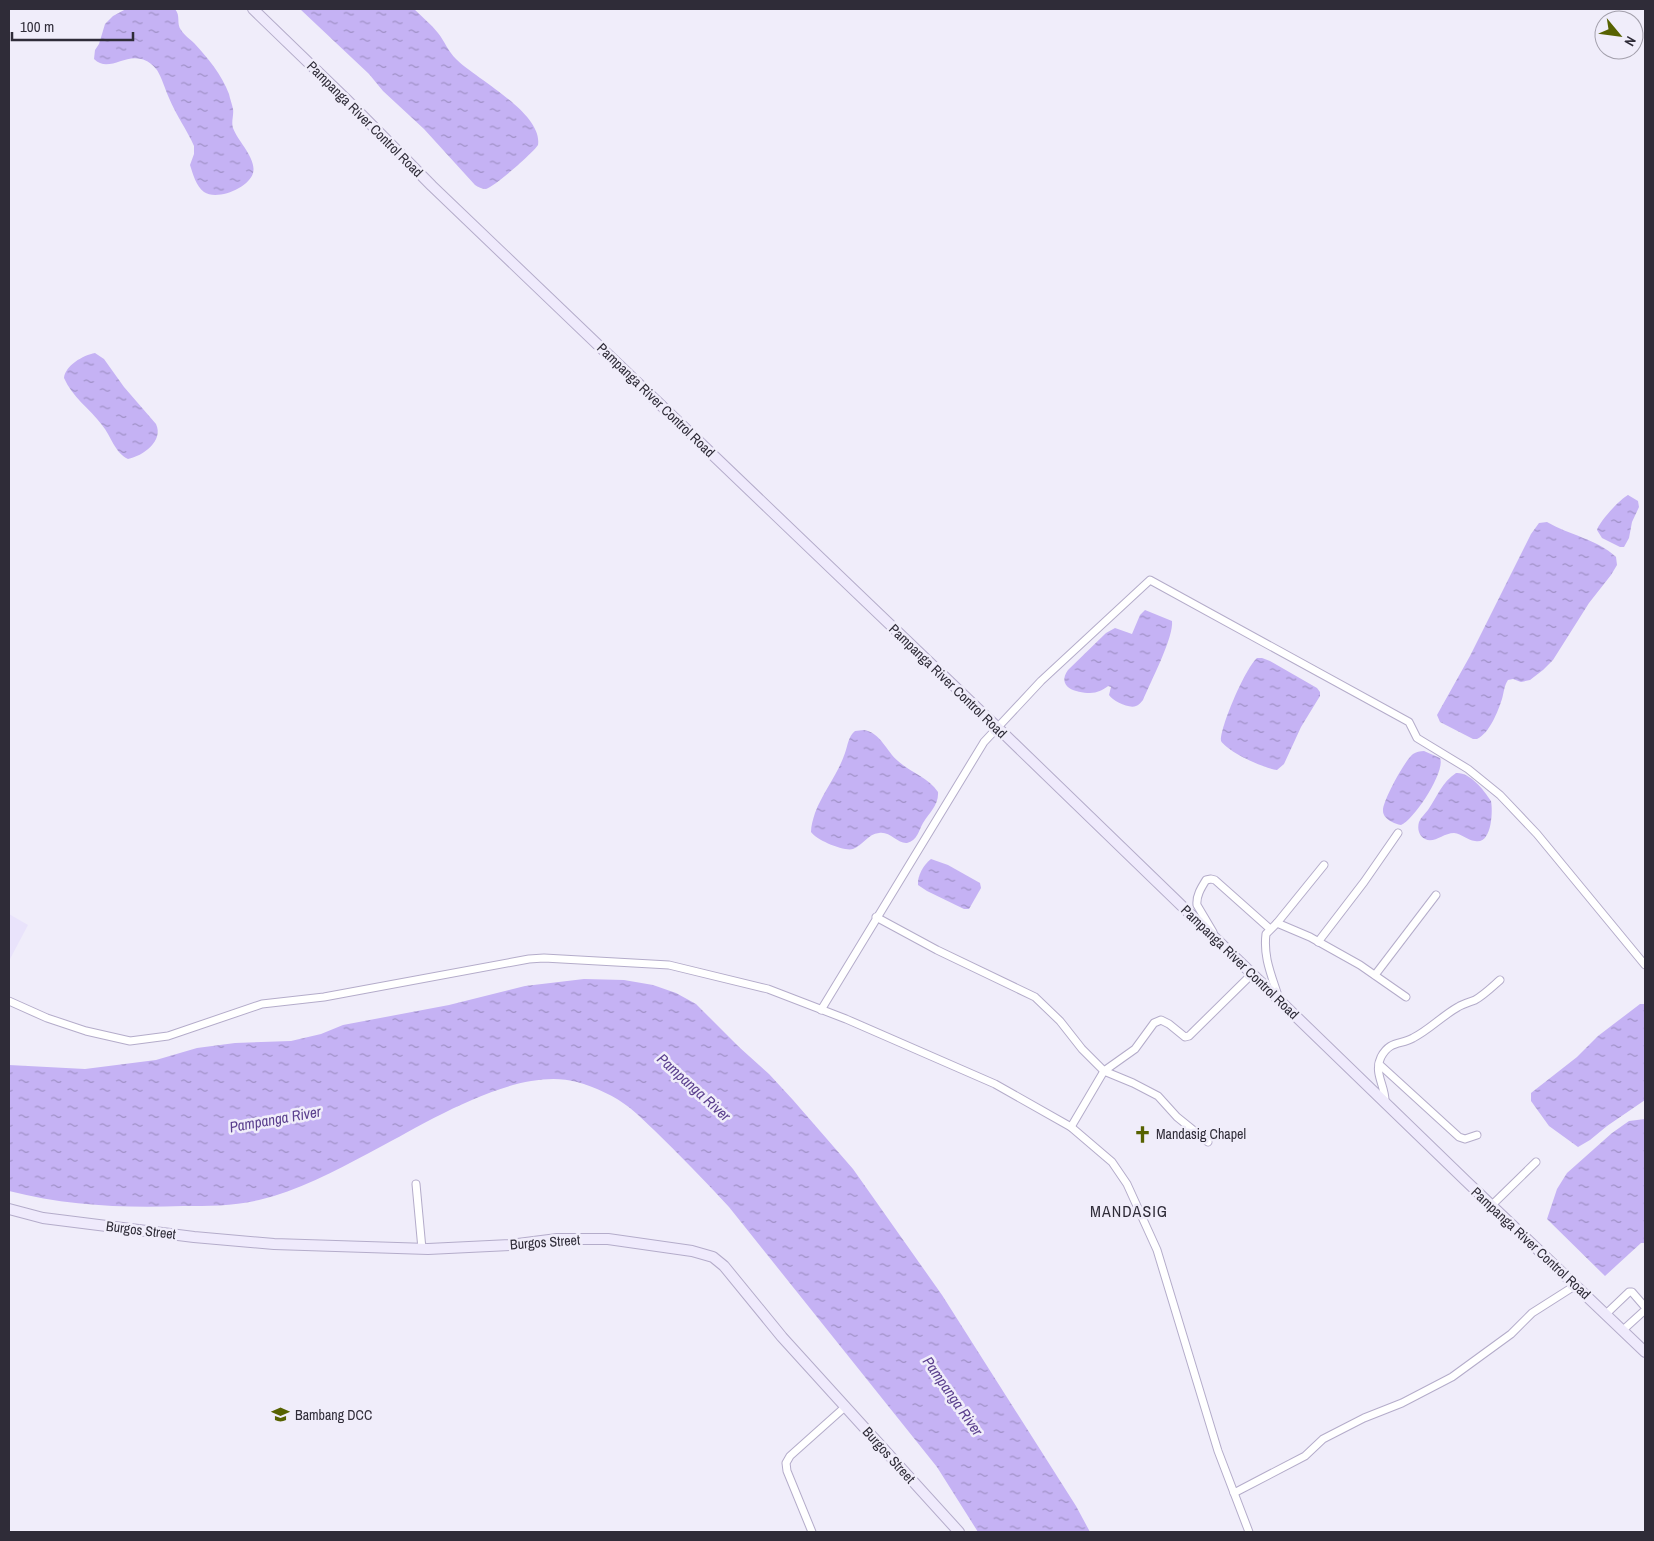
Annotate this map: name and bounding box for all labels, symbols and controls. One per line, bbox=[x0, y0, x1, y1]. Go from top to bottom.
scale bar bbox=[12, 10, 134, 42]
north arrow bbox=[1594, 10, 1644, 60]
text: 100 m bbox=[20, 16, 54, 37]
text: N bbox=[1620, 33, 1640, 49]
street label: Pampanga River Control Road bbox=[303, 57, 427, 181]
street label: Pampanga River Control Road bbox=[593, 339, 719, 461]
street label: Pampanga River Control Road bbox=[885, 620, 1011, 742]
street label: Pampanga River Control Road bbox=[1177, 901, 1303, 1023]
water label: Pampanga River bbox=[653, 1048, 736, 1126]
water label: Pampanga River bbox=[228, 1100, 323, 1137]
church icon: Mandasig Chapel bbox=[1132, 1124, 1152, 1144]
place label: Mandasig Chapel bbox=[1156, 1125, 1246, 1143]
street label: Pampanga River Control Road bbox=[1467, 1183, 1595, 1303]
district label: MANDASIG bbox=[1090, 1200, 1168, 1222]
street label: Burgos Street bbox=[105, 1217, 177, 1243]
street label: Burgos Street bbox=[509, 1231, 581, 1253]
water label: Pampanga River bbox=[918, 1352, 989, 1441]
school or university icon: Bambang DCC bbox=[271, 1405, 291, 1425]
place label: Bambang DCC bbox=[295, 1406, 372, 1424]
street label: Burgos Street bbox=[859, 1423, 919, 1487]

